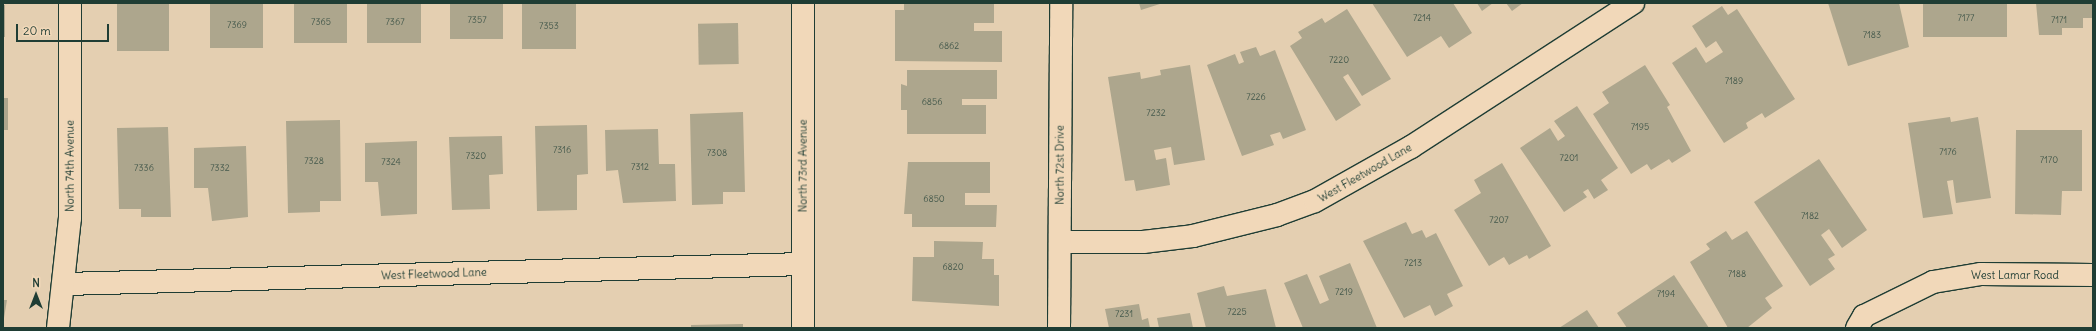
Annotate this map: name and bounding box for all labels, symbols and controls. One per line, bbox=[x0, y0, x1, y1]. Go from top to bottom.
house number: 7214 bbox=[1413, 13, 1431, 23]
house number: 7177 bbox=[1958, 13, 1974, 23]
house number: 7357 bbox=[467, 15, 487, 25]
house number: 7171 bbox=[2051, 15, 2067, 25]
scale bar bbox=[18, 16, 111, 42]
house number: 7365 bbox=[311, 17, 331, 27]
house number: 7367 bbox=[385, 17, 405, 27]
house number: 7369 bbox=[227, 20, 247, 30]
house number: 7353 bbox=[539, 21, 559, 31]
text: 20 m bbox=[23, 23, 51, 38]
house number: 7183 bbox=[1863, 30, 1881, 40]
house number: 6862 bbox=[939, 41, 959, 51]
house number: 7220 bbox=[1329, 55, 1349, 65]
house number: 7189 bbox=[1725, 76, 1743, 86]
house number: 7226 bbox=[1246, 92, 1266, 102]
house number: 6856 bbox=[922, 97, 942, 107]
house number: 7232 bbox=[1146, 108, 1166, 118]
street label: North 74th Avenue bbox=[63, 120, 77, 212]
street label: North 73rd Avenue bbox=[796, 120, 810, 212]
house number: 7195 bbox=[1631, 122, 1649, 132]
street label: North 72st Drive bbox=[1053, 125, 1067, 205]
street label: West Fleetwood Lane bbox=[1316, 141, 1414, 205]
house number: 7316 bbox=[553, 145, 571, 155]
house number: 7176 bbox=[1939, 147, 1957, 157]
house number: 7308 bbox=[707, 148, 727, 158]
house number: 7320 bbox=[466, 151, 486, 161]
house number: 7201 bbox=[1560, 153, 1578, 163]
house number: 7170 bbox=[2040, 155, 2058, 165]
house number: 7328 bbox=[304, 156, 324, 166]
house number: 7324 bbox=[381, 157, 401, 167]
house number: 7312 bbox=[631, 162, 649, 172]
house number: 7336 bbox=[134, 163, 154, 173]
house number: 7332 bbox=[210, 163, 230, 173]
house number: 6850 bbox=[923, 194, 945, 204]
house number: 7182 bbox=[1801, 211, 1819, 221]
house number: 7207 bbox=[1489, 215, 1509, 225]
house number: 7213 bbox=[1404, 258, 1422, 268]
house number: 6820 bbox=[942, 262, 964, 272]
street label: West Fleetwood Lane bbox=[381, 266, 487, 282]
street label: West Lamar Road bbox=[1971, 268, 2059, 282]
house number: 7188 bbox=[1728, 269, 1746, 279]
north arrow bbox=[16, 275, 56, 315]
text: N bbox=[32, 276, 40, 290]
house number: 7219 bbox=[1335, 287, 1353, 297]
house number: 7194 bbox=[1657, 289, 1675, 299]
house number: 7225 bbox=[1227, 307, 1247, 317]
house number: 7231 bbox=[1115, 309, 1133, 319]

